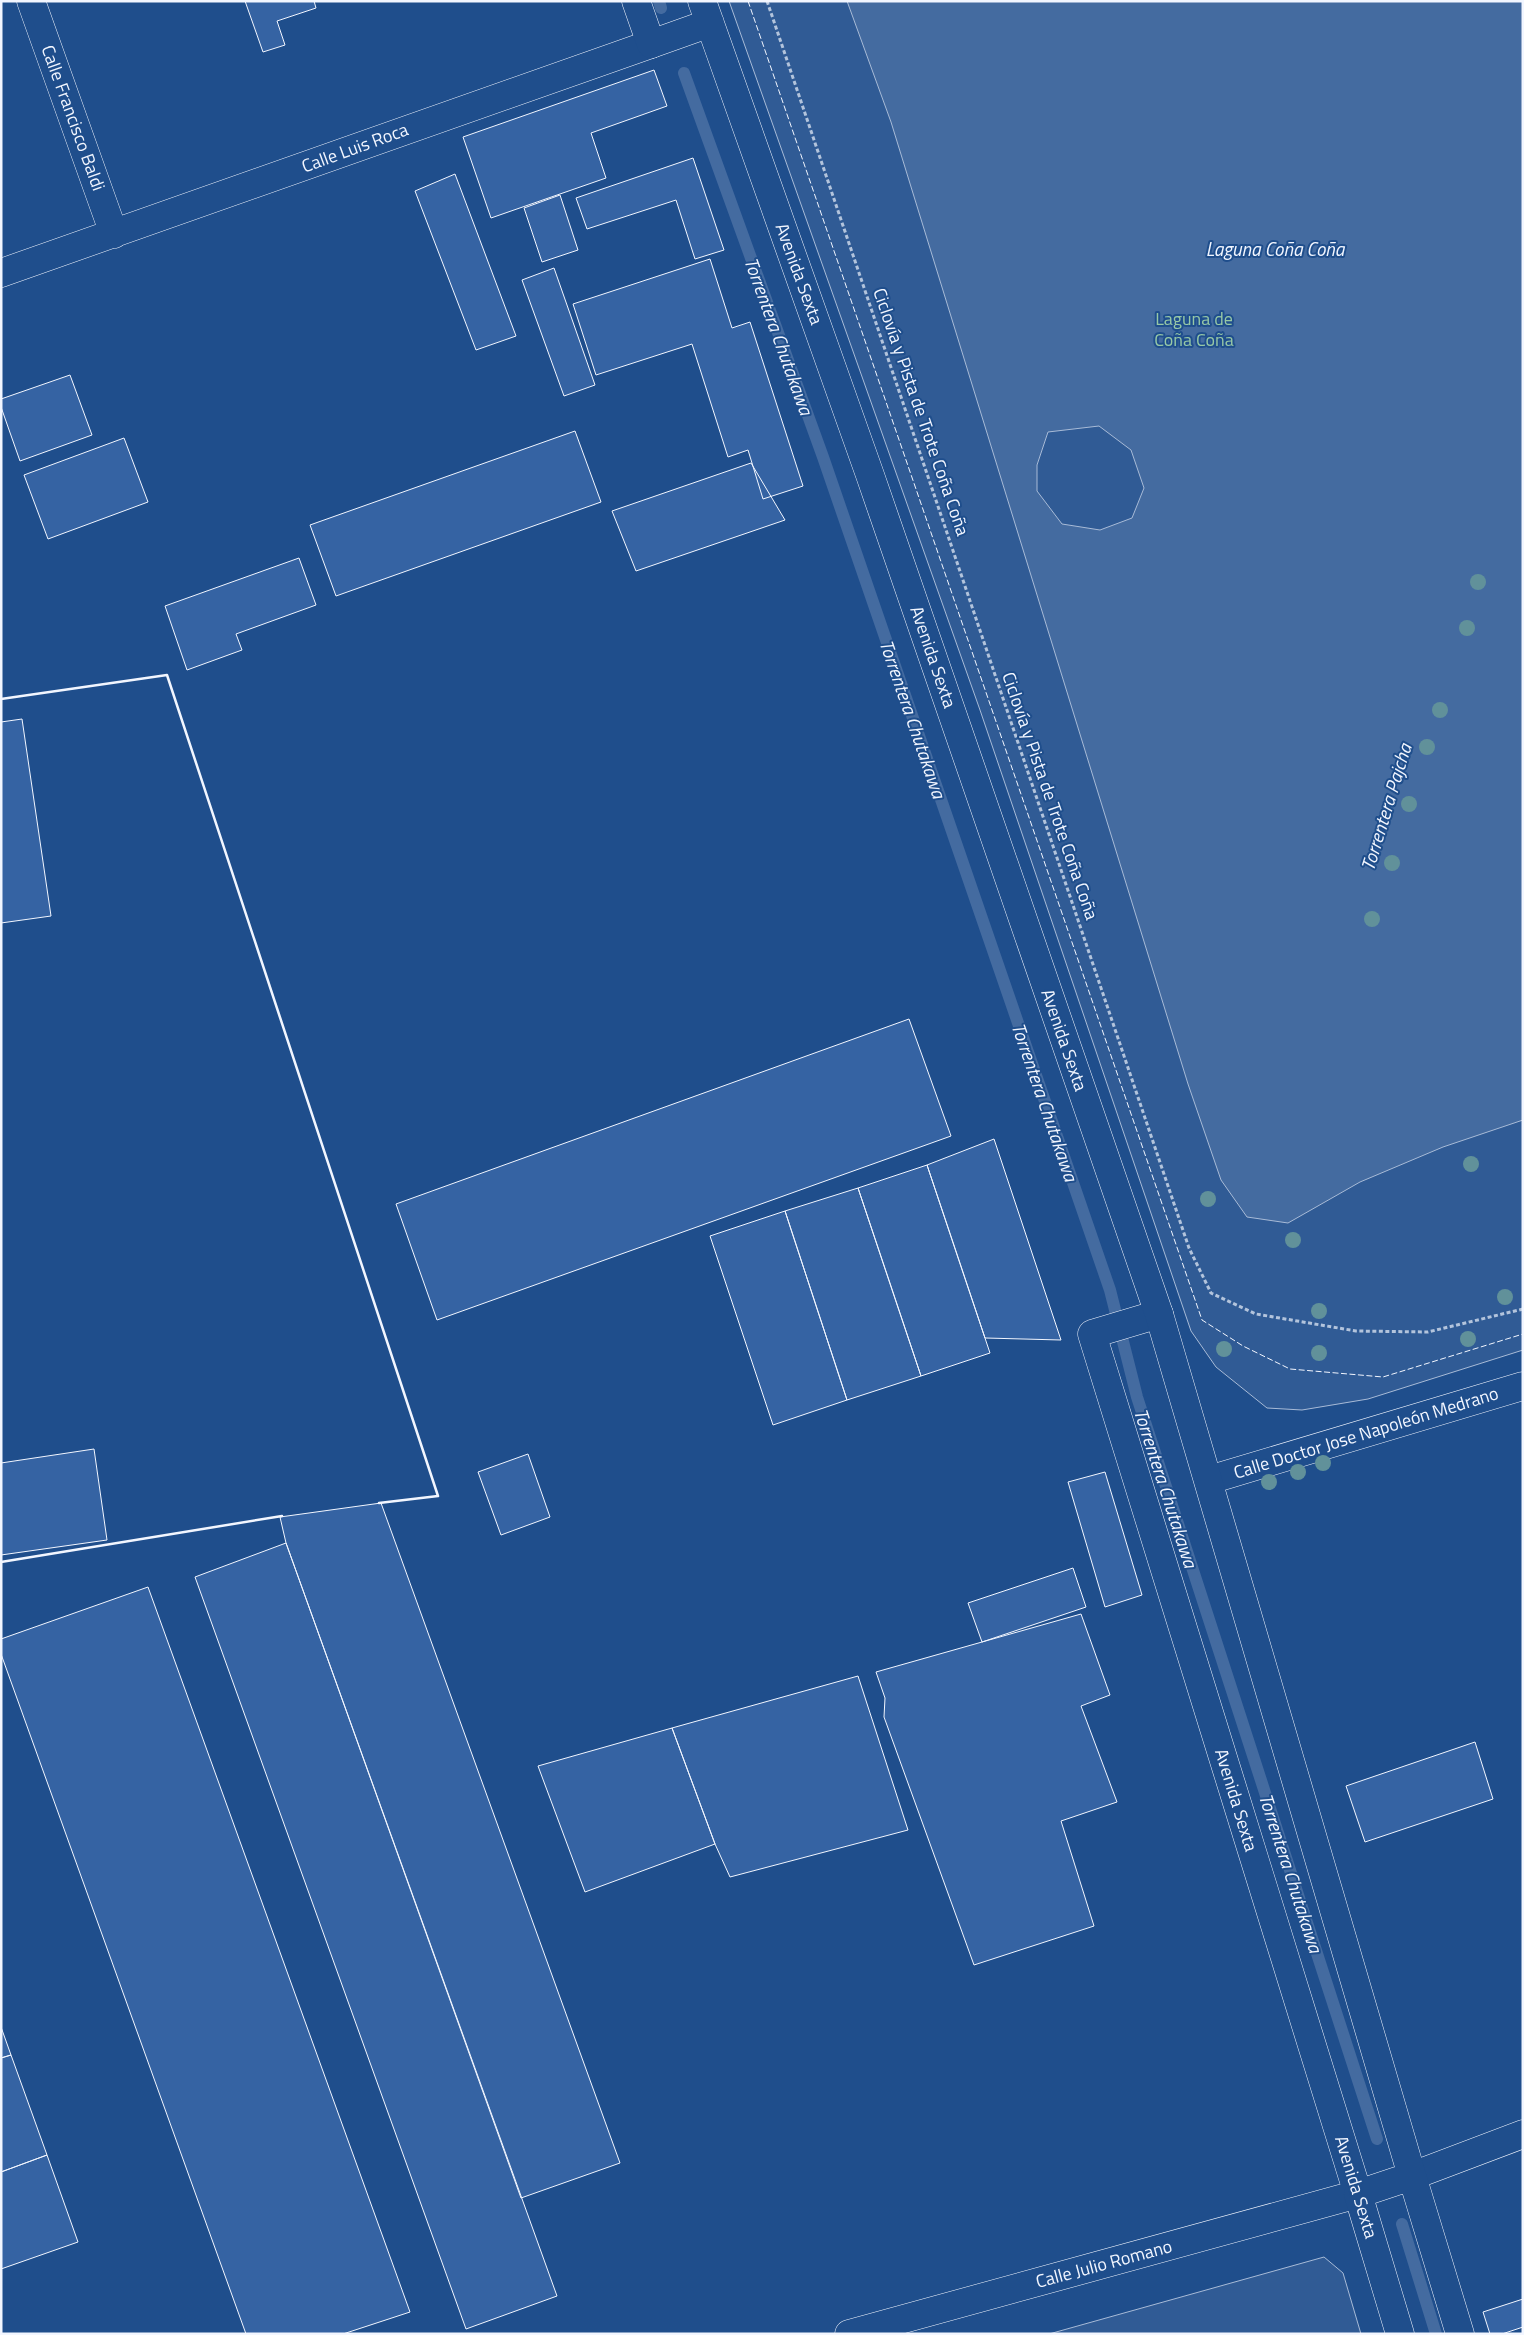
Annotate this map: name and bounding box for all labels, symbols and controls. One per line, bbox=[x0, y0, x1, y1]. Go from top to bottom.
street label: Calle Francisco Baldi bbox=[35, 41, 112, 194]
street label: Calle Luis Roca bbox=[298, 116, 412, 179]
street label: Avenida Sexta bbox=[769, 219, 830, 328]
water label: Laguna Coña Coña bbox=[1206, 234, 1346, 263]
water label: Torrentera Chutakawa bbox=[737, 253, 822, 420]
street label: Ciclovía y Pista de Trote Coña Coña bbox=[866, 284, 977, 539]
park label: Laguna de Coña Coña bbox=[1154, 305, 1234, 353]
street label: Avenida Sexta bbox=[903, 602, 964, 712]
water label: Torrentera Chutakawa bbox=[873, 636, 955, 803]
street label: Ciclovía y Pista de Trote Coña Coña bbox=[995, 668, 1106, 923]
water label: Torrentera Pajcha bbox=[1352, 738, 1419, 874]
street label: Avenida Sexta bbox=[1034, 985, 1095, 1095]
water label: Torrentera Chutakawa bbox=[1005, 1019, 1087, 1186]
street label: Calle Doctor Jose Napoleón Medrano bbox=[1230, 1379, 1502, 1486]
water label: Torrentera Chutakawa bbox=[1127, 1404, 1206, 1573]
street label: Avenida Sexta bbox=[1208, 1745, 1265, 1855]
water label: Torrentera Chutakawa bbox=[1252, 1789, 1331, 1958]
street label: Avenida Sexta bbox=[1328, 2132, 1385, 2242]
street label: Calle Julio Romano bbox=[1033, 2232, 1175, 2295]

